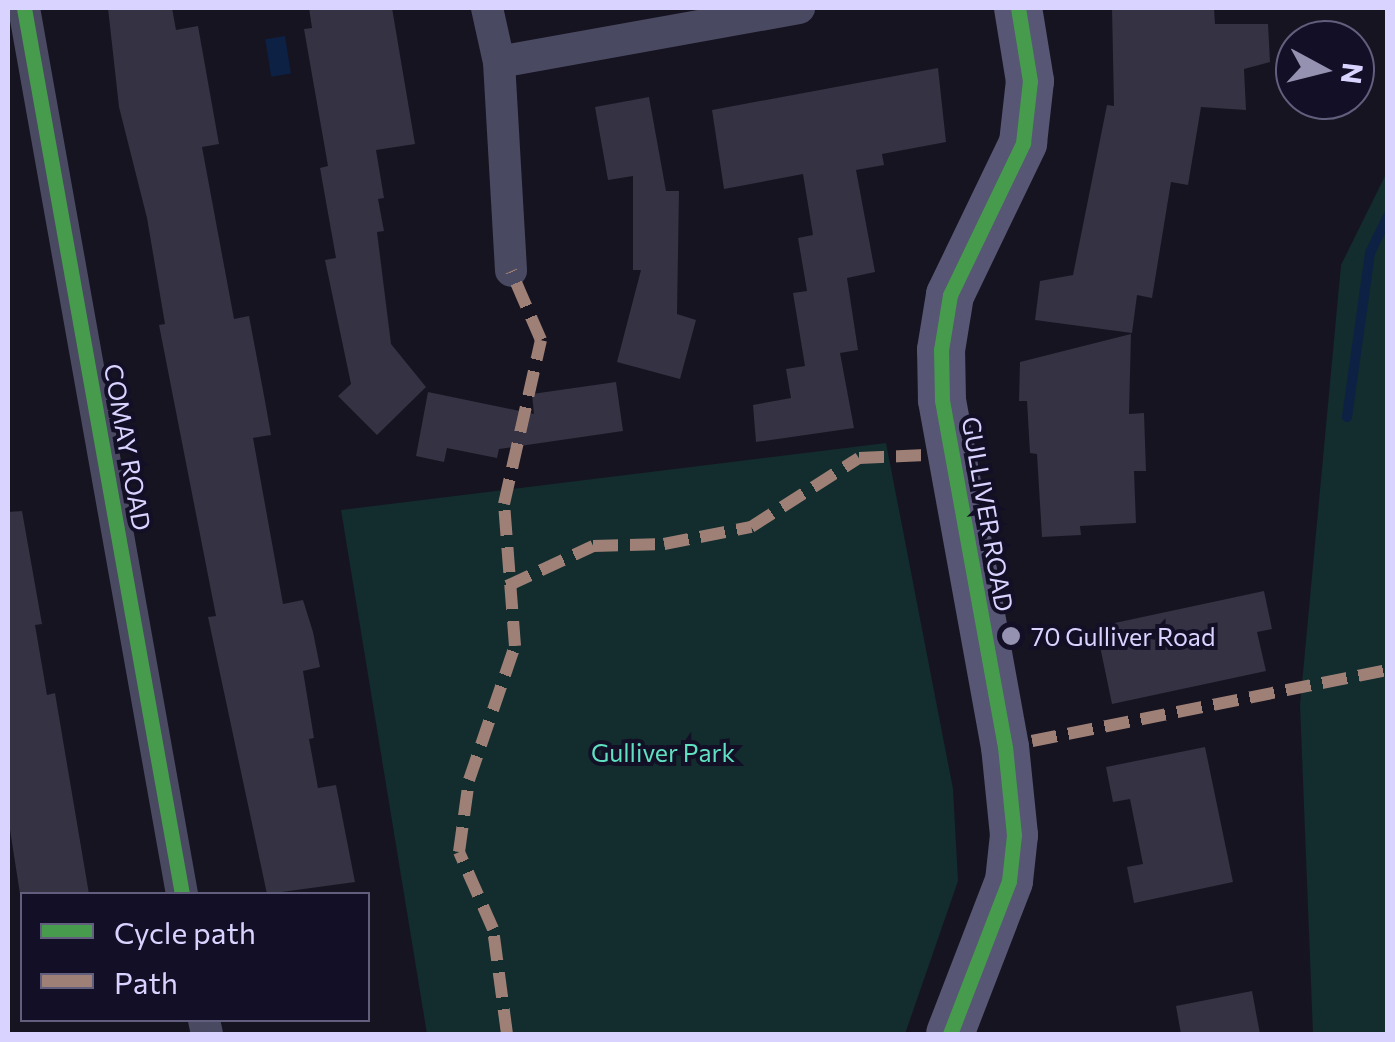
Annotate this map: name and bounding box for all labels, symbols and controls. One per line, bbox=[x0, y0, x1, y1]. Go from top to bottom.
north arrow bbox=[1275, 20, 1375, 120]
text: N bbox=[1335, 61, 1371, 86]
street label: COMAY ROAD bbox=[99, 361, 157, 533]
street label: GULLIVER ROAD bbox=[956, 414, 1020, 614]
place label: 70 Gulliver Road bbox=[1031, 621, 1215, 651]
marker: 70 Gulliver Road bbox=[1000, 625, 1022, 647]
park label: Gulliver Park bbox=[591, 737, 735, 767]
legend bbox=[20, 892, 370, 1022]
text: Cycle path bbox=[114, 913, 256, 950]
text: Path bbox=[114, 963, 178, 1000]

